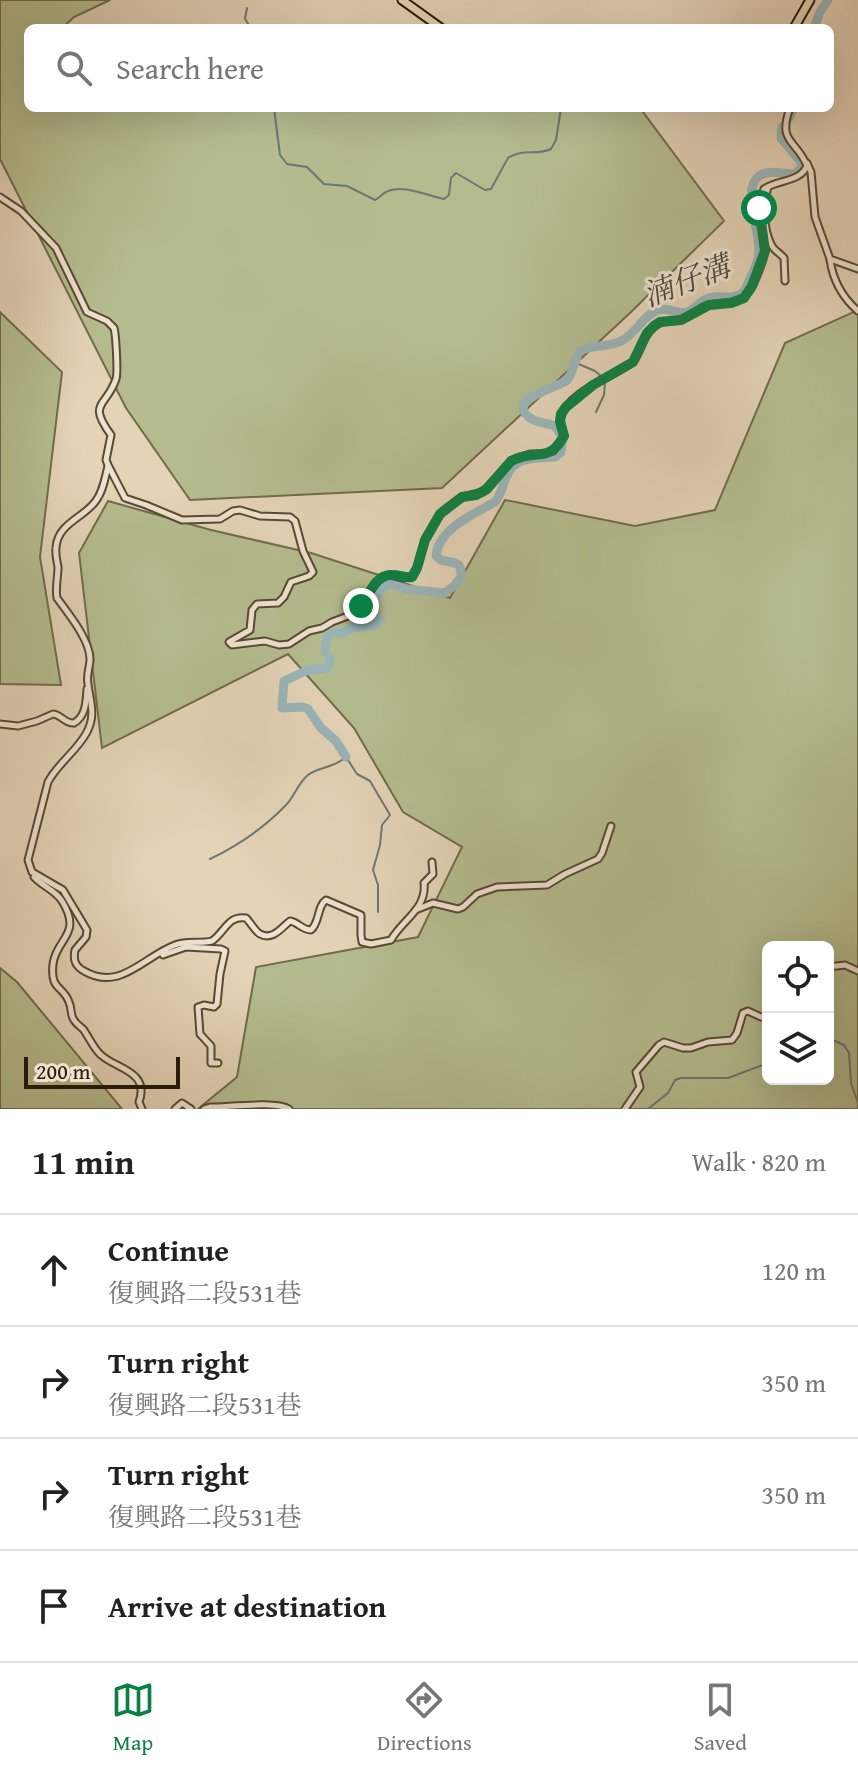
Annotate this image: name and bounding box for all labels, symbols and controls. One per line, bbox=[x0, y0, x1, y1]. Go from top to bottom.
search box bbox=[24, 24, 834, 112]
icon: search bbox=[52, 46, 96, 90]
text: Search here bbox=[116, 46, 264, 90]
route start bbox=[741, 190, 777, 226]
water label: 湳仔溝 bbox=[636, 242, 740, 317]
route end bbox=[343, 588, 379, 624]
map controls bbox=[762, 941, 834, 1085]
button: locate bbox=[762, 941, 834, 1013]
button: layers bbox=[762, 1013, 834, 1085]
scale bar bbox=[24, 1053, 180, 1089]
text: 200 m bbox=[36, 1055, 91, 1087]
text: 11 min bbox=[32, 1137, 134, 1186]
text: Walk · 820 m bbox=[692, 1142, 826, 1181]
text: Continue bbox=[108, 1228, 229, 1272]
icon: ahead bbox=[32, 1248, 76, 1292]
text: 120 m bbox=[761, 1251, 826, 1290]
text: 復興路二段531巷 bbox=[108, 1273, 302, 1312]
text: Turn right bbox=[108, 1340, 249, 1384]
icon: right bbox=[32, 1360, 76, 1404]
text: 350 m bbox=[761, 1363, 826, 1402]
text: 復興路二段531巷 bbox=[108, 1385, 302, 1424]
text: Turn right bbox=[108, 1452, 249, 1496]
icon: right bbox=[32, 1472, 76, 1516]
text: 350 m bbox=[761, 1475, 826, 1514]
text: 復興路二段531巷 bbox=[108, 1497, 302, 1536]
icon: arrive bbox=[32, 1584, 76, 1628]
text: Arrive at destination bbox=[108, 1584, 386, 1628]
tab: Map bbox=[111, 1678, 155, 1758]
tab: Directions bbox=[377, 1678, 472, 1758]
tab: Saved bbox=[694, 1678, 747, 1758]

